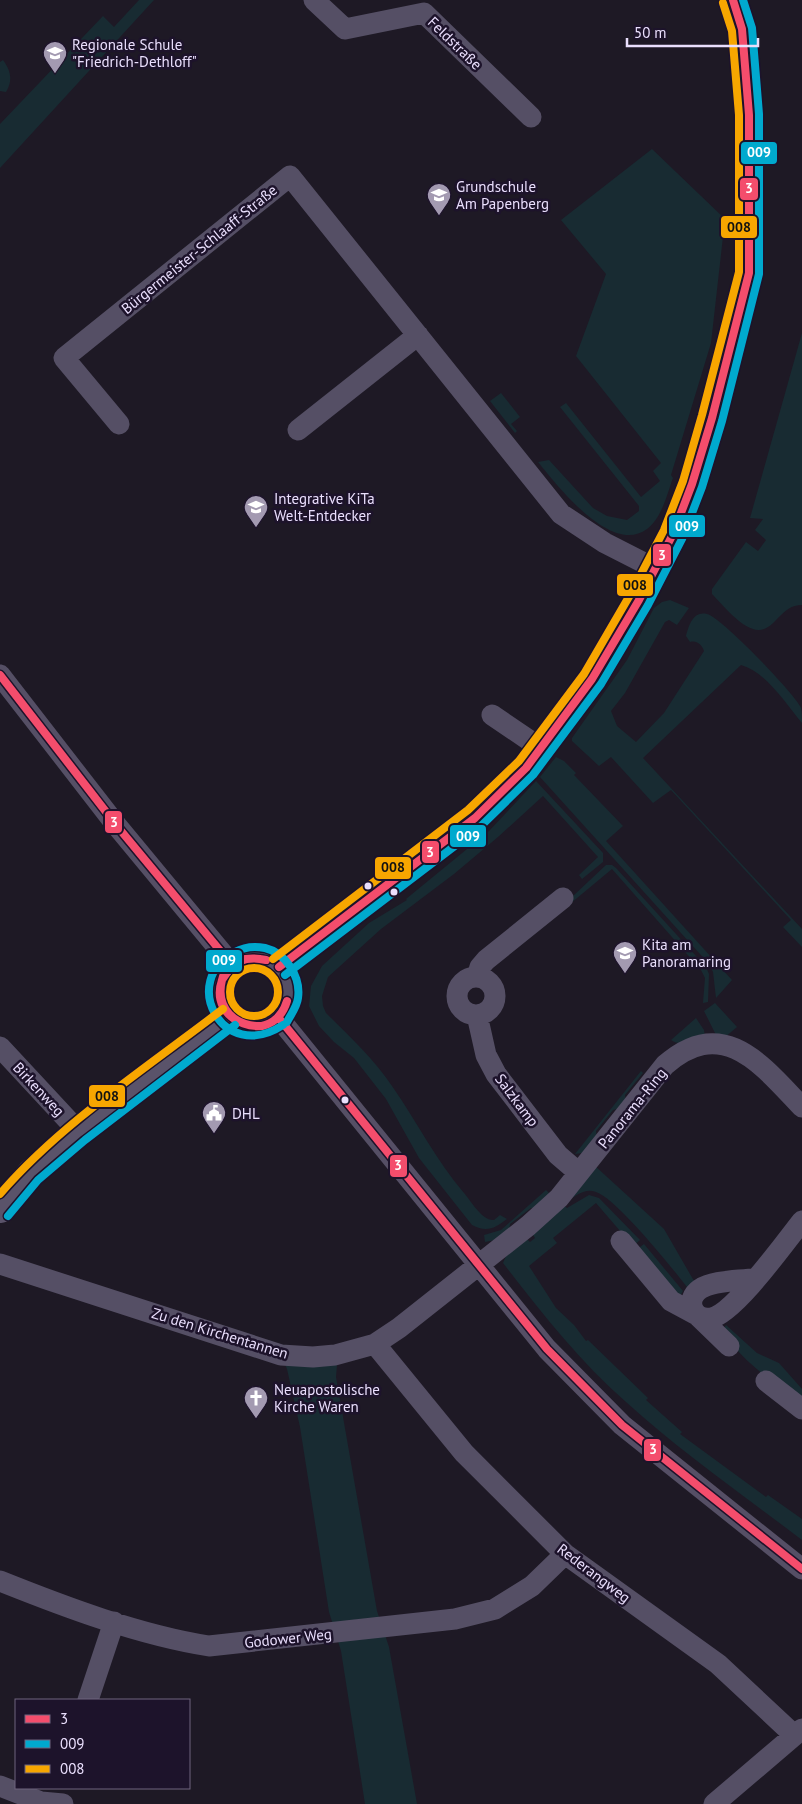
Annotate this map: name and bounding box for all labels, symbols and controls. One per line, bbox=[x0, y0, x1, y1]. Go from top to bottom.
street label: Feldstraße bbox=[424, 12, 486, 74]
scale bar bbox=[627, 15, 758, 47]
text: 50 m bbox=[634, 23, 667, 42]
place label: Regionale Schule "Friedrich-Dethloff" bbox=[72, 35, 197, 71]
school or university icon: Regionale Schule "Friedrich-Dethloff" bbox=[42, 40, 68, 74]
line badge: 009 bbox=[740, 141, 778, 165]
text: 009 bbox=[747, 143, 771, 161]
place label: Grundschule Am Papenberg bbox=[456, 177, 549, 213]
line badge: 3 bbox=[739, 177, 759, 201]
text: 3 bbox=[745, 179, 753, 197]
street label: Bürgermeister-Schlaaff-Straße bbox=[117, 180, 281, 318]
school or university icon: Grundschule Am Papenberg bbox=[426, 182, 452, 216]
line badge: 008 bbox=[720, 215, 758, 239]
text: 008 bbox=[727, 218, 751, 236]
place label: Integrative KiTa Welt-Entdecker bbox=[274, 489, 375, 525]
school or university icon: Integrative KiTa Welt-Entdecker bbox=[243, 494, 269, 528]
line badge: 009 bbox=[668, 514, 706, 538]
text: 009 bbox=[675, 517, 699, 535]
line badge: 3 bbox=[652, 543, 672, 567]
text: 3 bbox=[658, 546, 666, 564]
line badge: 008 bbox=[616, 573, 654, 597]
text: 008 bbox=[623, 576, 647, 594]
line badge: 3 bbox=[104, 810, 123, 834]
text: 3 bbox=[110, 813, 118, 831]
line badge: 009 bbox=[449, 824, 487, 848]
text: 009 bbox=[456, 827, 480, 845]
line badge: 3 bbox=[421, 840, 440, 864]
text: 3 bbox=[426, 843, 434, 861]
line badge: 008 bbox=[374, 856, 412, 880]
text: 008 bbox=[381, 858, 405, 876]
unlabelled marker bbox=[363, 881, 373, 891]
unlabelled marker bbox=[389, 887, 399, 897]
place label: Kita am Panoramaring bbox=[642, 935, 731, 971]
school or university icon: Kita am Panoramaring bbox=[612, 940, 638, 974]
line badge: 009 bbox=[205, 949, 243, 973]
text: 009 bbox=[212, 951, 236, 969]
street label: Birkenweg bbox=[9, 1058, 69, 1120]
street label: Panorama-Ring bbox=[594, 1064, 670, 1152]
street label: Salzkamp bbox=[491, 1070, 543, 1130]
line badge: 008 bbox=[88, 1084, 126, 1108]
text: 008 bbox=[95, 1087, 119, 1105]
unlabelled marker bbox=[340, 1095, 350, 1105]
public building icon: DHL bbox=[201, 1100, 227, 1134]
place label: DHL bbox=[232, 1104, 260, 1123]
line badge: 3 bbox=[389, 1154, 408, 1178]
text: 3 bbox=[394, 1156, 402, 1174]
street label: Zu den Kirchentannen bbox=[149, 1303, 291, 1363]
place label: Neuapostolische Kirche Waren bbox=[274, 1380, 380, 1416]
church icon: Neuapostolische Kirche Waren bbox=[243, 1385, 269, 1419]
line badge: 3 bbox=[643, 1438, 662, 1462]
text: 3 bbox=[649, 1440, 657, 1458]
street label: Rederangweg bbox=[554, 1539, 634, 1607]
street label: Godower Weg bbox=[243, 1624, 333, 1652]
legend bbox=[15, 1699, 190, 1789]
text: 3 bbox=[60, 1709, 68, 1728]
text: 009 bbox=[60, 1734, 85, 1753]
text: 008 bbox=[60, 1759, 85, 1778]

